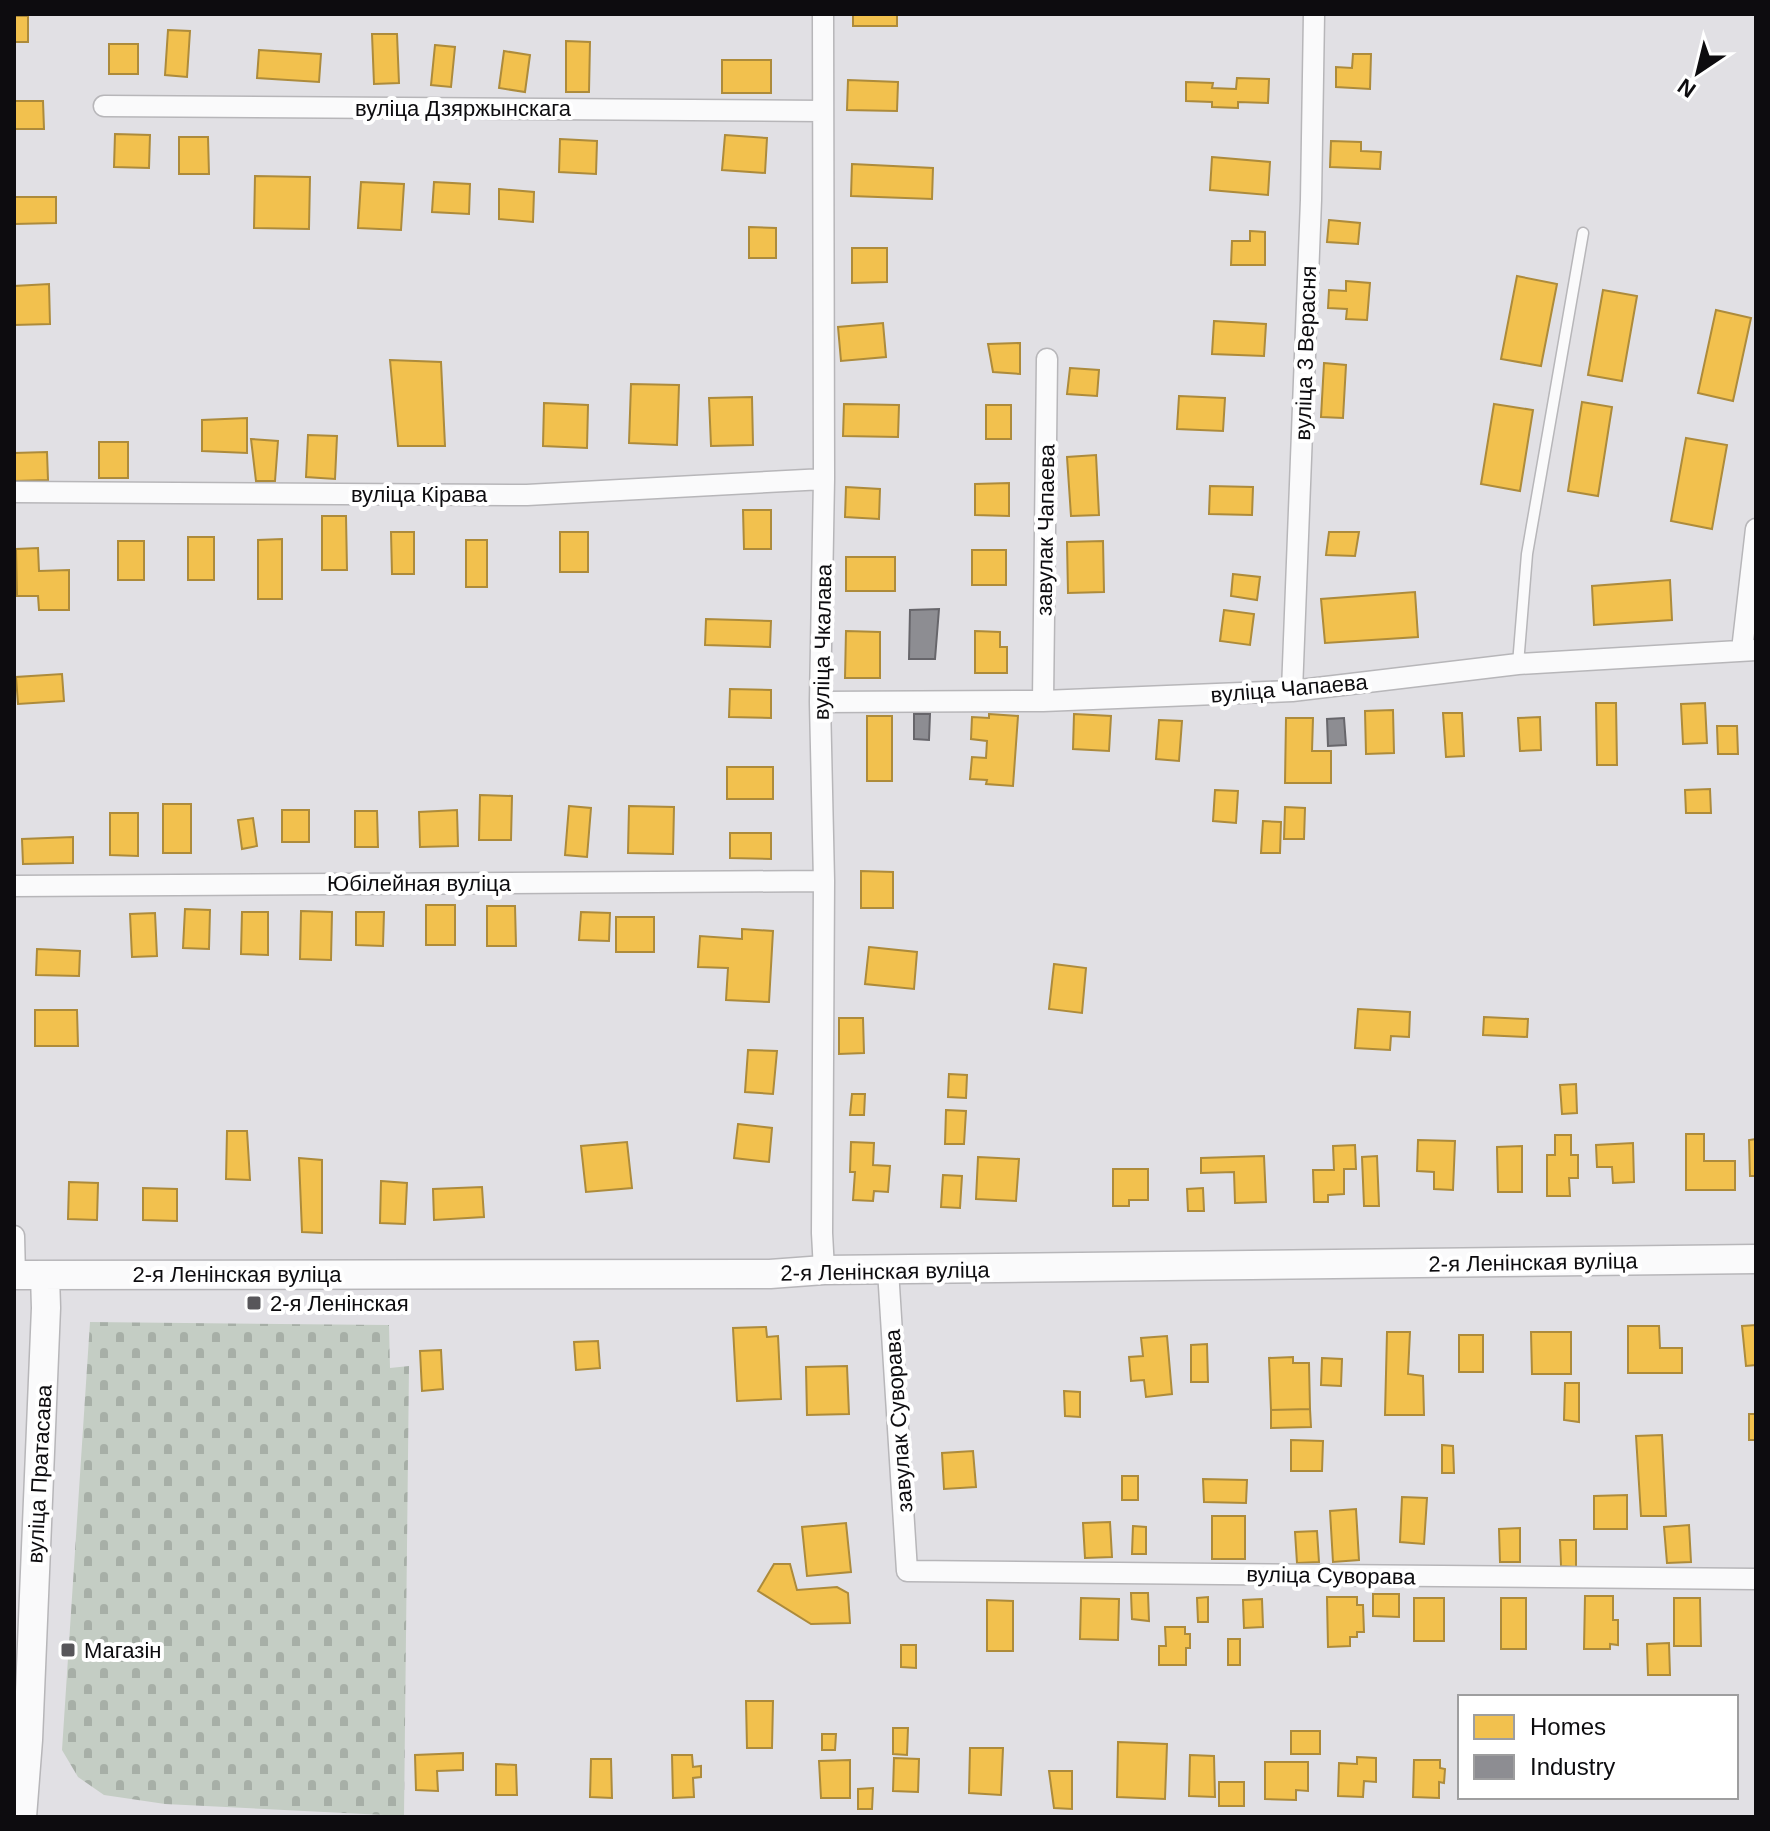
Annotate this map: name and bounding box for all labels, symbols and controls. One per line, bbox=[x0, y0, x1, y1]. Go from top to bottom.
north arrow bbox=[1658, 32, 1738, 112]
text: N bbox=[1673, 73, 1700, 103]
street label: вуліца Дзяржынскага bbox=[355, 96, 572, 121]
street label: вуліца 3 Верасня bbox=[1290, 265, 1321, 441]
street label: завулак Чапаева bbox=[1032, 443, 1060, 616]
street label: вуліца Кірава bbox=[351, 482, 488, 507]
street label: вуліца Чкалава bbox=[809, 563, 836, 720]
street label: вуліца Чапаева bbox=[1210, 669, 1369, 708]
street label: Юбілейная вуліца bbox=[327, 871, 512, 896]
street label: 2-я Ленінская вуліца bbox=[1428, 1248, 1639, 1277]
street label: 2-я Ленінская вуліца bbox=[780, 1257, 991, 1286]
street label: 2-я Ленінская вуліца bbox=[132, 1262, 342, 1287]
place label: 2-я Ленінская bbox=[270, 1291, 409, 1316]
marker: 2-я Ленінская bbox=[245, 1294, 263, 1312]
street label: завулак Суворава bbox=[880, 1328, 917, 1513]
street label: вуліца Пратасава bbox=[22, 1383, 57, 1564]
street label: вуліца Суворава bbox=[1246, 1562, 1417, 1589]
place label: Магазін bbox=[84, 1638, 161, 1663]
marker: Магазін bbox=[59, 1641, 77, 1659]
legend bbox=[1458, 1695, 1738, 1799]
text: Homes bbox=[1530, 1713, 1606, 1740]
text: Industry bbox=[1530, 1753, 1615, 1780]

